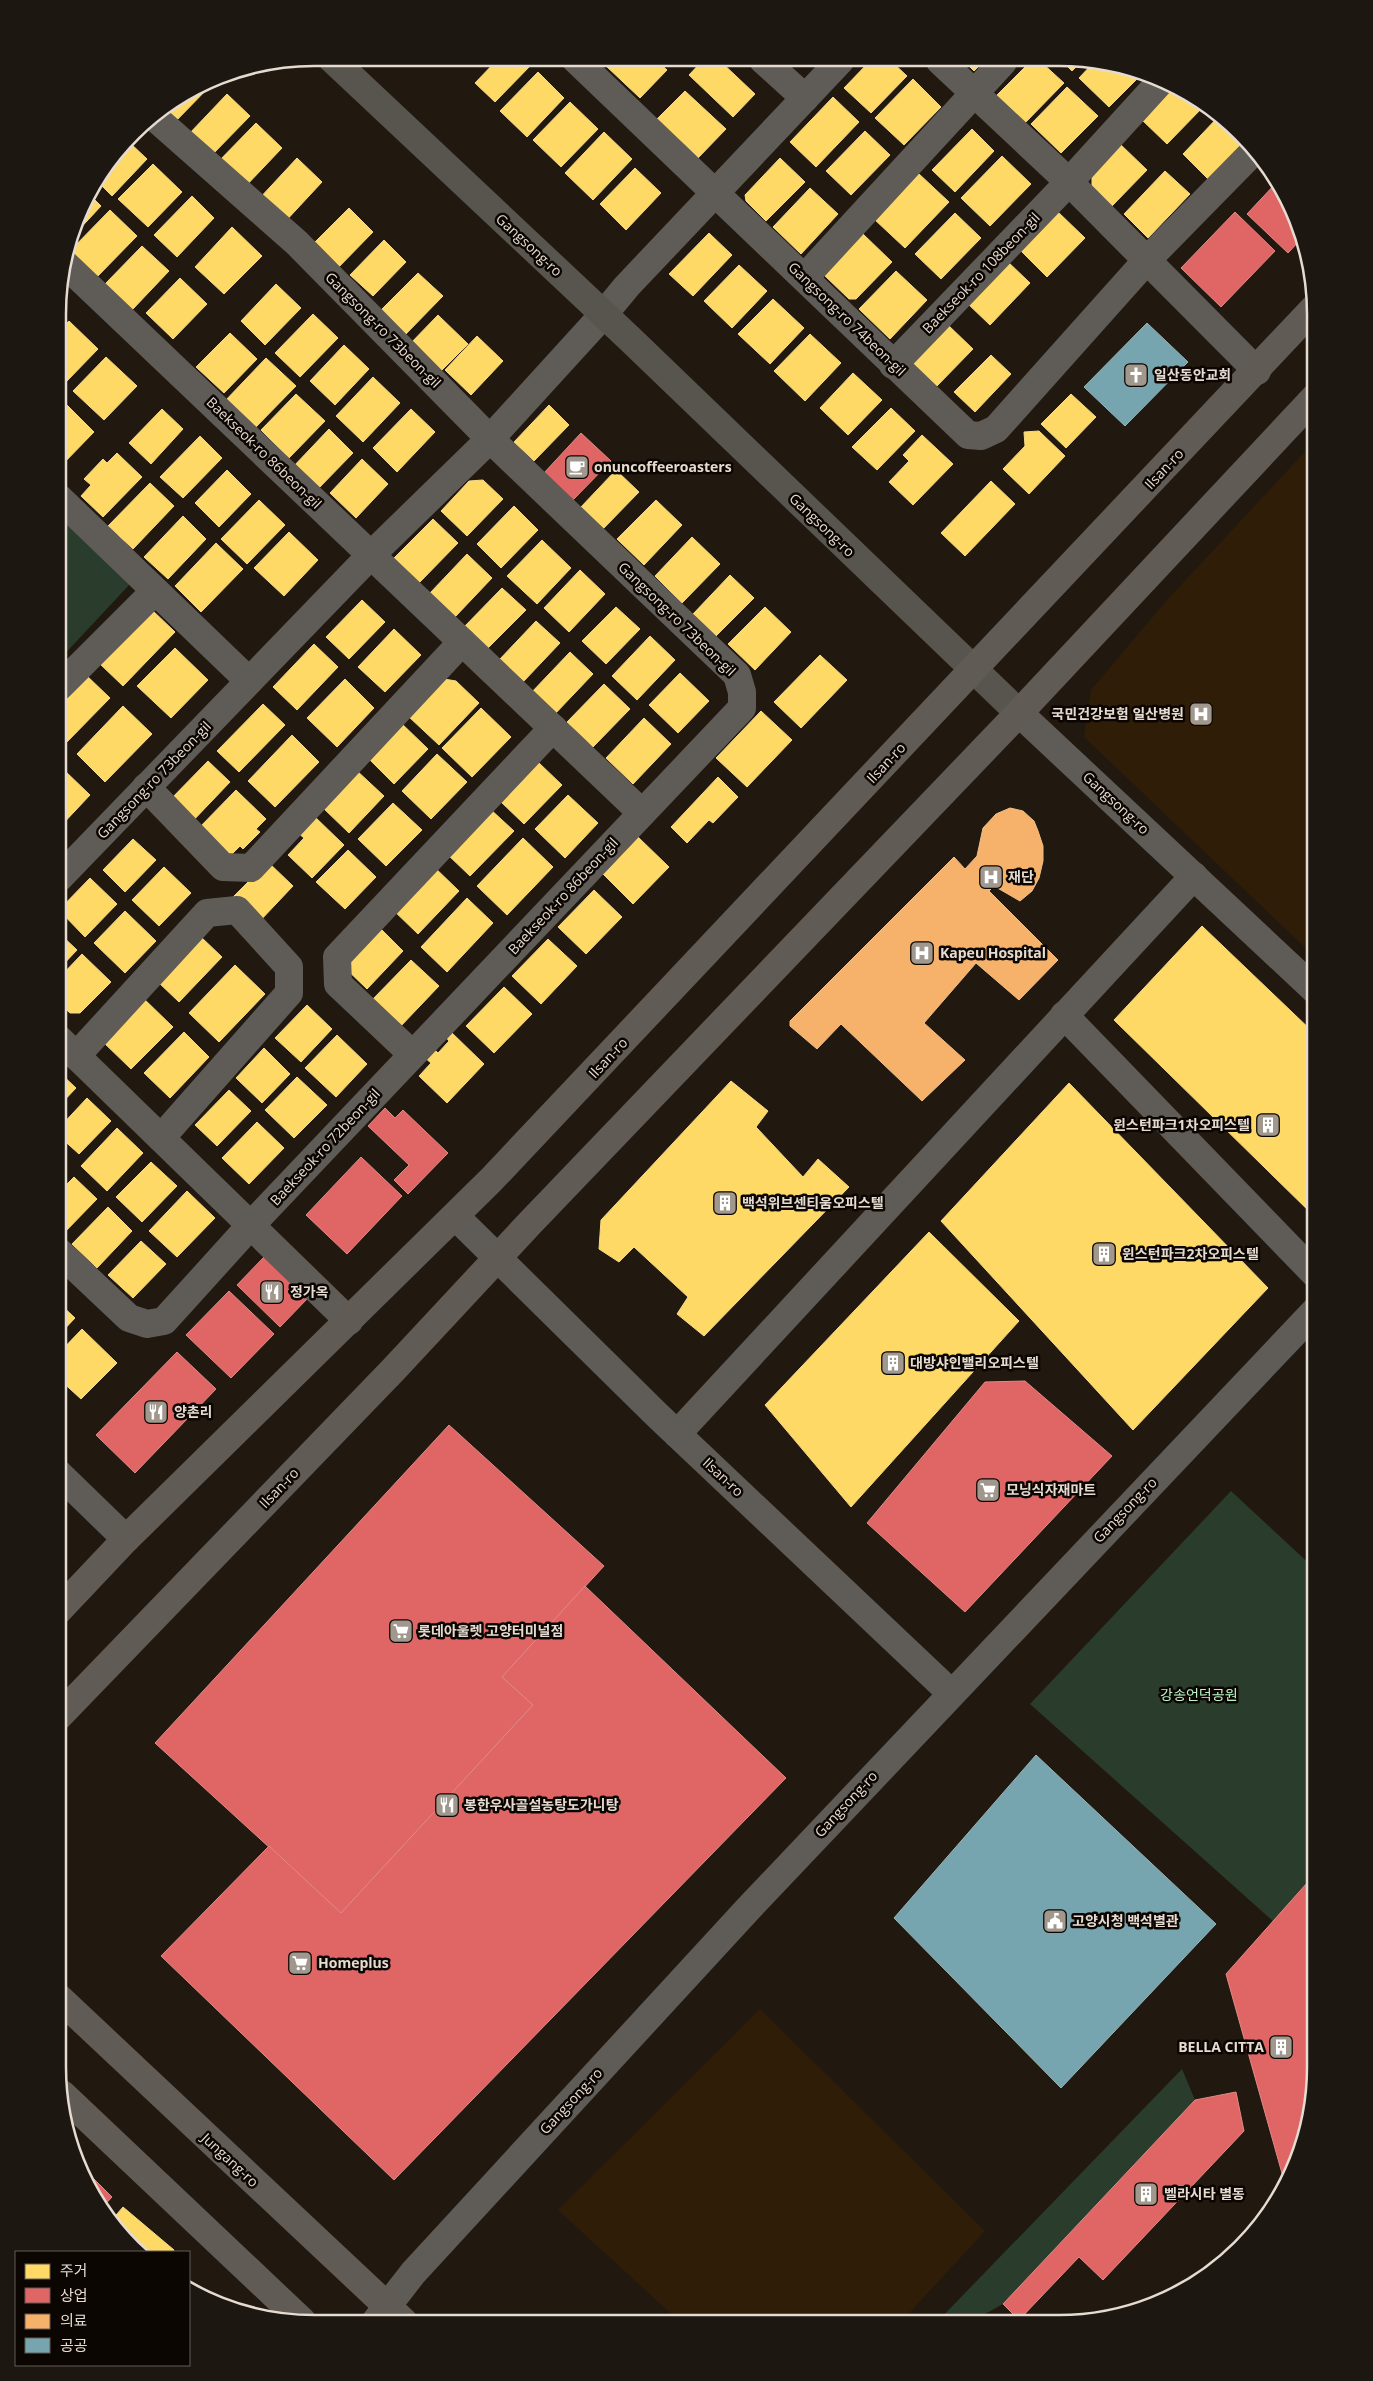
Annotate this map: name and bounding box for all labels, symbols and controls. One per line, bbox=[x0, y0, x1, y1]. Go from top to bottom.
street label: Baekseok-ro 108beon-gil bbox=[918, 208, 1043, 337]
street label: Gangsong-ro bbox=[492, 209, 567, 280]
street label: Gangsong-ro 74beon-gil bbox=[785, 258, 910, 380]
street label: Gangsong-ro 73beon-gil bbox=[321, 268, 445, 392]
church icon: 일산동안교회 bbox=[1123, 362, 1149, 388]
place label: 일산동안교회 bbox=[1154, 365, 1231, 384]
street label: Baekseok-ro 86beon-gil bbox=[203, 393, 326, 513]
street label: Ilsan-ro bbox=[1140, 444, 1187, 493]
cafe icon: onuncoffeeroasters bbox=[564, 454, 590, 480]
place label: onuncoffeeroasters bbox=[594, 457, 732, 476]
street label: Gangsong-ro bbox=[786, 489, 859, 561]
street label: Gangsong-ro 73beon-gil bbox=[615, 558, 740, 680]
hospital icon: 국민건강보험 일산병원 bbox=[1188, 701, 1214, 727]
place label: 국민건강보험 일산병원 bbox=[1052, 704, 1184, 723]
street label: Gangsong-ro 73beon-gil bbox=[93, 717, 215, 842]
street label: Ilsan-ro bbox=[862, 738, 909, 787]
street label: Gangsong-ro bbox=[1079, 767, 1154, 838]
street label: Baekseok-ro 86beon-gil bbox=[503, 833, 622, 958]
hospital icon: 재단 bbox=[978, 864, 1004, 890]
place label: 재단 bbox=[1008, 867, 1034, 886]
hospital icon: Kapeu Hospital bbox=[909, 940, 935, 966]
place label: Kapeu Hospital bbox=[940, 943, 1046, 962]
street label: Ilsan-ro bbox=[584, 1033, 631, 1082]
street label: Baekseok-ro 72beon-gil bbox=[265, 1084, 384, 1209]
building icon: 윈스턴파크1차오피스텔 bbox=[1255, 1112, 1281, 1138]
place label: 윈스턴파크1차오피스텔 bbox=[1113, 1115, 1250, 1134]
building icon: 백석위브센티움오피스텔 bbox=[712, 1190, 738, 1216]
place label: 백석위브센티움오피스텔 bbox=[742, 1193, 884, 1212]
building icon: 윈스턴파크2차오피스텔 bbox=[1091, 1241, 1117, 1267]
place label: 윈스턴파크2차오피스텔 bbox=[1122, 1244, 1259, 1263]
restaurant icon: 정가옥 bbox=[259, 1279, 285, 1305]
place label: 정가옥 bbox=[290, 1282, 329, 1301]
building icon: 대방샤인밸리오피스텔 bbox=[880, 1350, 906, 1376]
place label: 대방샤인밸리오피스텔 bbox=[910, 1353, 1039, 1372]
restaurant icon: 양촌리 bbox=[143, 1399, 169, 1425]
place label: 양촌리 bbox=[174, 1402, 213, 1421]
street label: Ilsan-ro bbox=[699, 1453, 748, 1500]
street label: Ilsan-ro bbox=[255, 1463, 303, 1512]
street label: Gangsong-ro bbox=[1089, 1473, 1161, 1546]
supermarket icon: 모닝식자재마트 bbox=[975, 1477, 1001, 1503]
place label: 모닝식자재마트 bbox=[1006, 1480, 1096, 1499]
supermarket icon: 롯데아울렛 고양터미널점 bbox=[388, 1618, 414, 1644]
place label: 롯데아울렛 고양터미널점 bbox=[418, 1621, 563, 1640]
park label: 강송언덕공원 bbox=[1160, 1685, 1238, 1704]
street label: Gangsong-ro bbox=[810, 1766, 881, 1841]
restaurant icon: 봉한우사골설농탕도가니탕 bbox=[434, 1792, 460, 1818]
place label: 봉한우사골설농탕도가니탕 bbox=[464, 1795, 619, 1814]
public building icon: 고양시청 백석별관 bbox=[1042, 1908, 1068, 1934]
place label: 고양시청 백석별관 bbox=[1072, 1911, 1179, 1930]
supermarket icon: Homeplus bbox=[287, 1950, 313, 1976]
place label: Homeplus bbox=[318, 1953, 389, 1972]
building icon: BELLA CITTA bbox=[1268, 2034, 1294, 2060]
place label: BELLA CITTA bbox=[1178, 2037, 1264, 2056]
street label: Gangsong-ro bbox=[535, 2063, 606, 2138]
street label: Jungang-ro bbox=[196, 2127, 263, 2191]
building icon: 벨라시타 별동 bbox=[1133, 2181, 1159, 2207]
place label: 벨라시타 별동 bbox=[1164, 2184, 1245, 2203]
legend bbox=[15, 2251, 190, 2366]
text: 주거 bbox=[60, 2260, 88, 2280]
text: 상업 bbox=[60, 2285, 88, 2305]
text: 의료 bbox=[60, 2310, 88, 2330]
text: 공공 bbox=[60, 2335, 88, 2355]

